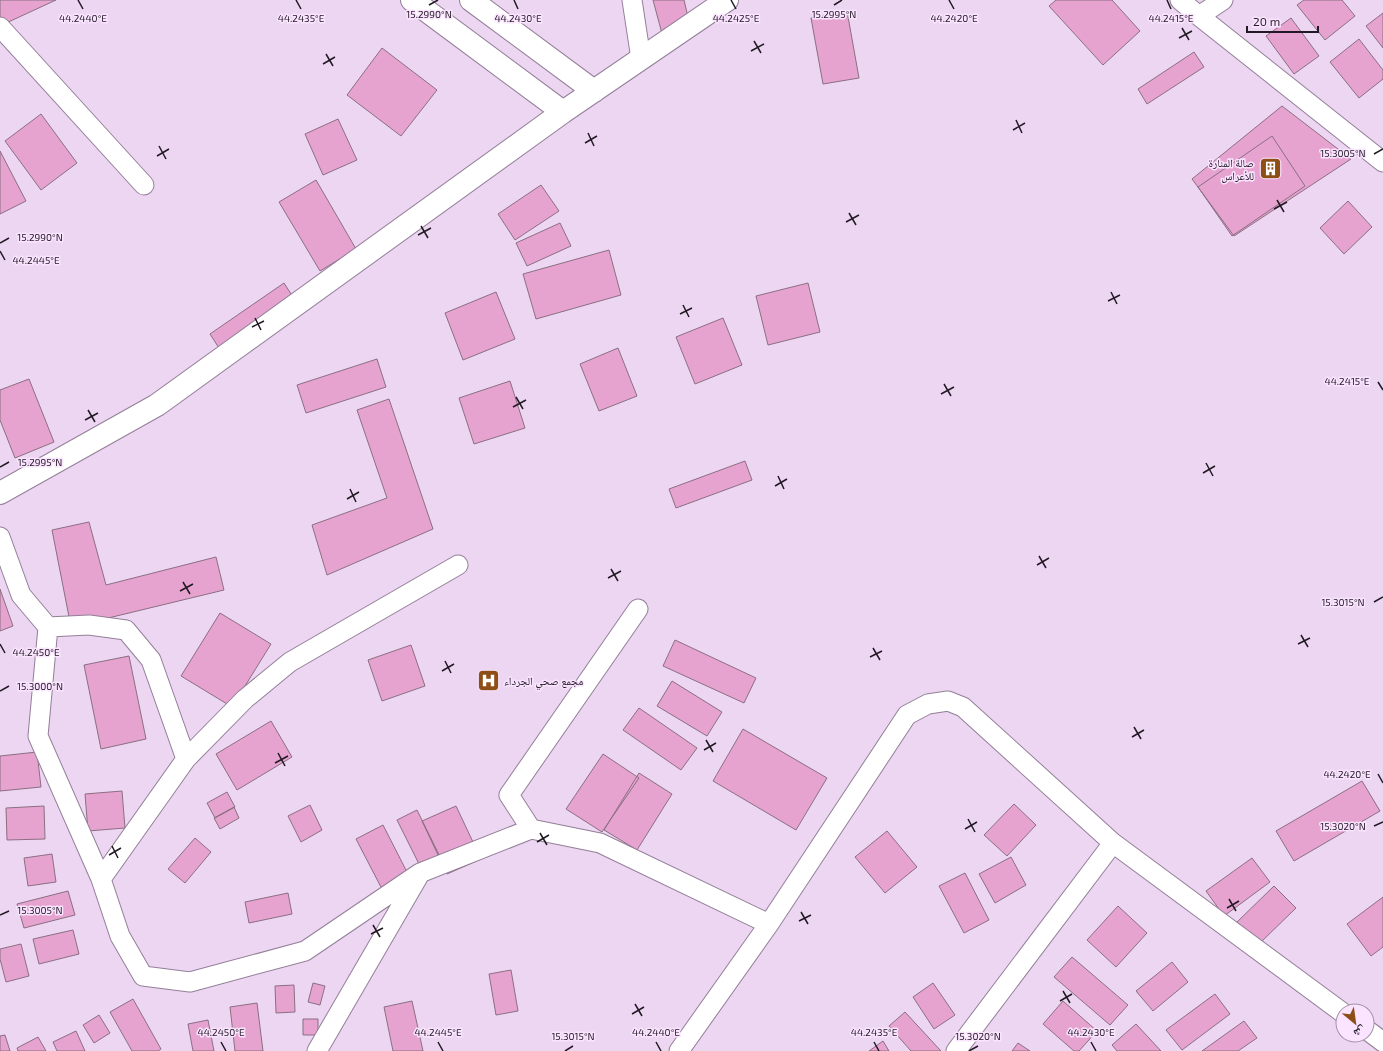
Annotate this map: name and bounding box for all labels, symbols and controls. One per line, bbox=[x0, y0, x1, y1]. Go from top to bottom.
text: 15.2990°N bbox=[406, 8, 452, 20]
text: 15.2995°N bbox=[812, 8, 856, 20]
scale bar bbox=[1247, 8, 1318, 34]
text: 44.2440°E bbox=[59, 12, 107, 24]
text: 44.2435°E bbox=[278, 12, 325, 24]
text: 44.2430°E bbox=[494, 12, 542, 24]
text: 44.2425°E bbox=[713, 12, 760, 24]
text: 44.2420°E bbox=[930, 12, 978, 24]
text: 44.2415°E bbox=[1149, 12, 1194, 24]
text: 20 m bbox=[1253, 14, 1280, 28]
text: 15.3005°N bbox=[1320, 147, 1366, 159]
place label: صالة المنارة للأعراس bbox=[1209, 156, 1254, 183]
building icon: صالة المنارة للأعراس bbox=[1257, 156, 1283, 182]
text: 15.2990°N bbox=[17, 231, 63, 243]
text: 44.2445°E bbox=[12, 254, 60, 266]
text: 44.2415°E bbox=[1325, 375, 1370, 387]
text: 15.2995°N bbox=[18, 456, 62, 468]
text: 15.3015°N bbox=[1321, 596, 1365, 608]
text: 44.2450°E bbox=[13, 646, 60, 658]
hospital icon: مجمع صحي الجرداء bbox=[476, 668, 502, 694]
place label: مجمع صحي الجرداء bbox=[504, 674, 583, 690]
text: 15.3000°N bbox=[17, 680, 63, 692]
text: 44.2420°E bbox=[1323, 768, 1371, 780]
text: 15.3020°N bbox=[1320, 820, 1366, 832]
text: 15.3005°N bbox=[17, 904, 63, 916]
north arrow bbox=[1335, 1003, 1375, 1043]
text: ش bbox=[1351, 1022, 1368, 1041]
text: 44.2450°E bbox=[198, 1026, 245, 1038]
text: 44.2445°E bbox=[414, 1026, 462, 1038]
text: 44.2440°E bbox=[632, 1026, 680, 1038]
text: 44.2435°E bbox=[851, 1026, 898, 1038]
text: 44.2430°E bbox=[1067, 1026, 1115, 1038]
text: 15.3015°N bbox=[551, 1030, 595, 1042]
text: 15.3020°N bbox=[955, 1030, 1001, 1042]

